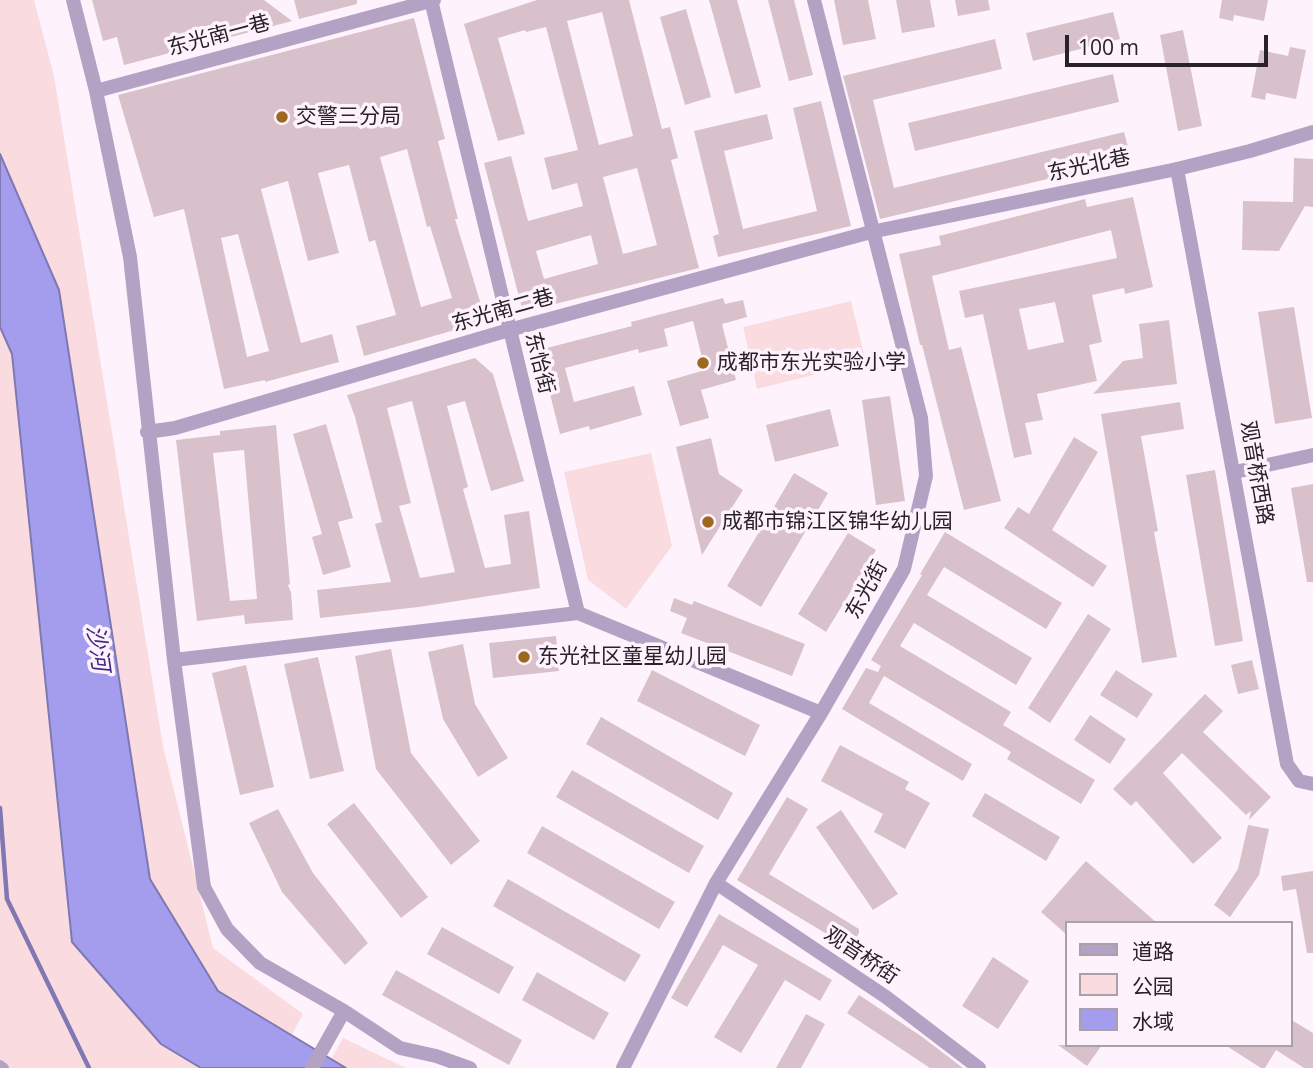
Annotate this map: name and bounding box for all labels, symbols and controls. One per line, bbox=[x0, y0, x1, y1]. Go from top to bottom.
street label: 东光南一巷 bbox=[165, 10, 273, 62]
scale bar bbox=[1068, 21, 1271, 65]
text: 100 m bbox=[1078, 33, 1139, 61]
place label: 交警三分局 bbox=[296, 104, 401, 130]
marker: 交警三分局 bbox=[274, 109, 290, 125]
street label: 东光北巷 bbox=[1045, 145, 1133, 187]
street label: 东光南二巷 bbox=[449, 284, 557, 338]
street label: 东怡街 bbox=[519, 329, 559, 397]
place label: 成都市东光实验小学 bbox=[717, 350, 906, 376]
marker: 成都市东光实验小学 bbox=[695, 355, 711, 371]
street label: 观音桥西路 bbox=[1234, 419, 1278, 527]
place label: 成都市锦江区锦华幼儿园 bbox=[722, 509, 953, 535]
marker: 成都市锦江区锦华幼儿园 bbox=[700, 514, 716, 530]
street label: 东光街 bbox=[841, 556, 893, 624]
water label: 沙河 bbox=[80, 623, 114, 673]
place label: 东光社区童星幼儿园 bbox=[538, 644, 727, 670]
marker: 东光社区童星幼儿园 bbox=[516, 649, 532, 665]
legend bbox=[1064, 921, 1292, 1047]
street label: 观音桥街 bbox=[819, 922, 903, 990]
text: 道路 bbox=[1132, 937, 1174, 965]
text: 公园 bbox=[1132, 972, 1174, 1000]
text: 水域 bbox=[1132, 1007, 1174, 1035]

